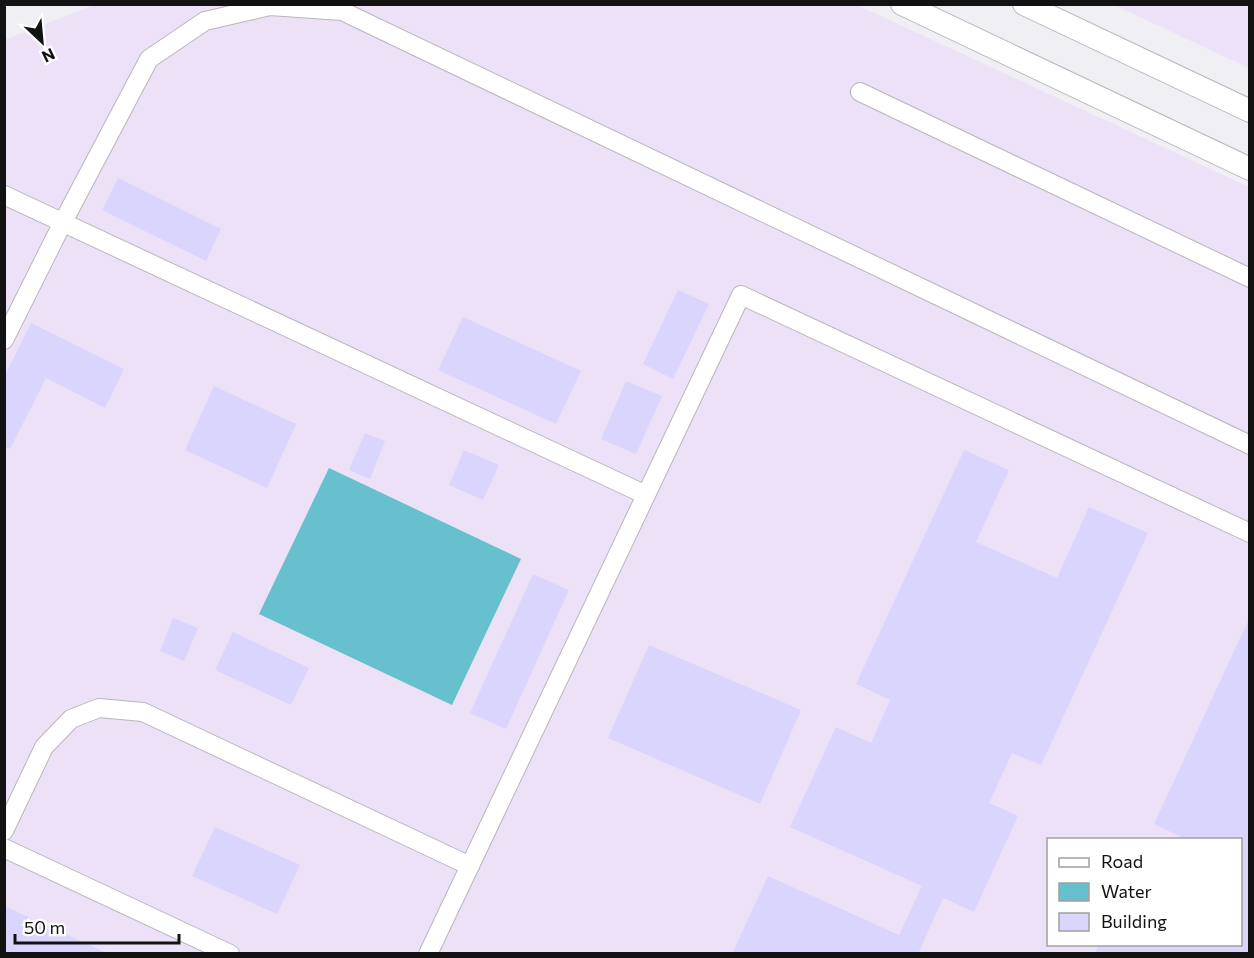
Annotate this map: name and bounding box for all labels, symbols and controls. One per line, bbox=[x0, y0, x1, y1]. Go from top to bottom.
north arrow bbox=[12, 12, 72, 72]
text: N bbox=[39, 45, 58, 67]
legend bbox=[1047, 838, 1242, 946]
text: Road bbox=[1101, 850, 1143, 872]
text: Water bbox=[1101, 880, 1152, 902]
scale bar bbox=[15, 907, 178, 945]
text: Building bbox=[1101, 910, 1167, 932]
text: 50 m bbox=[24, 916, 65, 938]

